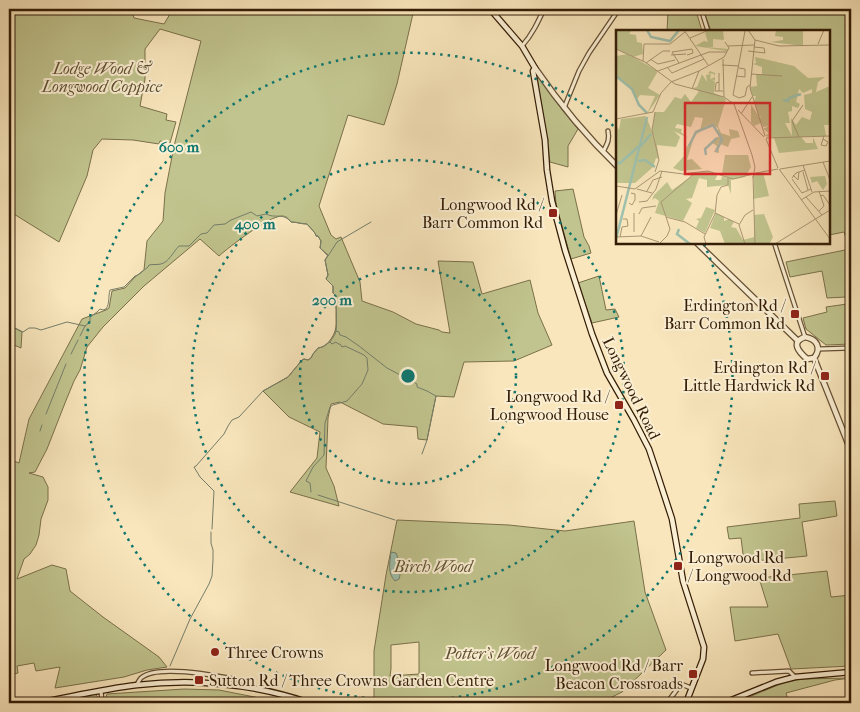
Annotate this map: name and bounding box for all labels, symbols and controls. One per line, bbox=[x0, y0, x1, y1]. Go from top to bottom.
inset map bbox=[616, 30, 830, 244]
park label: Lodge Wood & Longwood Coppice bbox=[41, 59, 162, 96]
text: 600 m bbox=[159, 138, 200, 156]
place label: Longwood Rd / Barr Common Rd bbox=[422, 195, 545, 232]
marker: Longwood Rd / Barr Common Rd bbox=[547, 207, 559, 219]
text: 400 m bbox=[233, 215, 276, 233]
text: 200 m bbox=[312, 291, 352, 309]
place label: Erdington Rd / Barr Common Rd bbox=[664, 296, 787, 333]
marker: Erdington Rd / Barr Common Rd bbox=[789, 308, 801, 320]
street label: Longwood Road bbox=[599, 334, 665, 443]
place label: Erdington Rd / Little Hardwick Rd bbox=[683, 358, 817, 395]
centre of rings bbox=[399, 367, 417, 385]
marker: Erdington Rd / Little Hardwick Rd bbox=[819, 370, 831, 382]
place label: Longwood Rd / Longwood House bbox=[490, 387, 611, 424]
marker: Longwood Rd / Longwood House bbox=[613, 399, 625, 411]
place label: Longwood Rd / Longwood Rd bbox=[687, 548, 792, 585]
park label: Birch Wood bbox=[393, 557, 474, 576]
marker: Longwood Rd / Longwood Rd bbox=[672, 560, 684, 572]
place label: Three Crowns bbox=[225, 643, 323, 662]
park label: Potter's Wood bbox=[444, 644, 537, 663]
marker: Three Crowns bbox=[209, 646, 221, 658]
place label: Longwood Rd / Barr Beacon Crossroads bbox=[545, 656, 683, 693]
marker: Longwood Rd / Barr Beacon Crossroads bbox=[687, 668, 699, 680]
place label: Sutton Rd / Three Crowns Garden Centre bbox=[209, 671, 494, 690]
marker: Sutton Rd / Three Crowns Garden Centre bbox=[193, 674, 205, 686]

